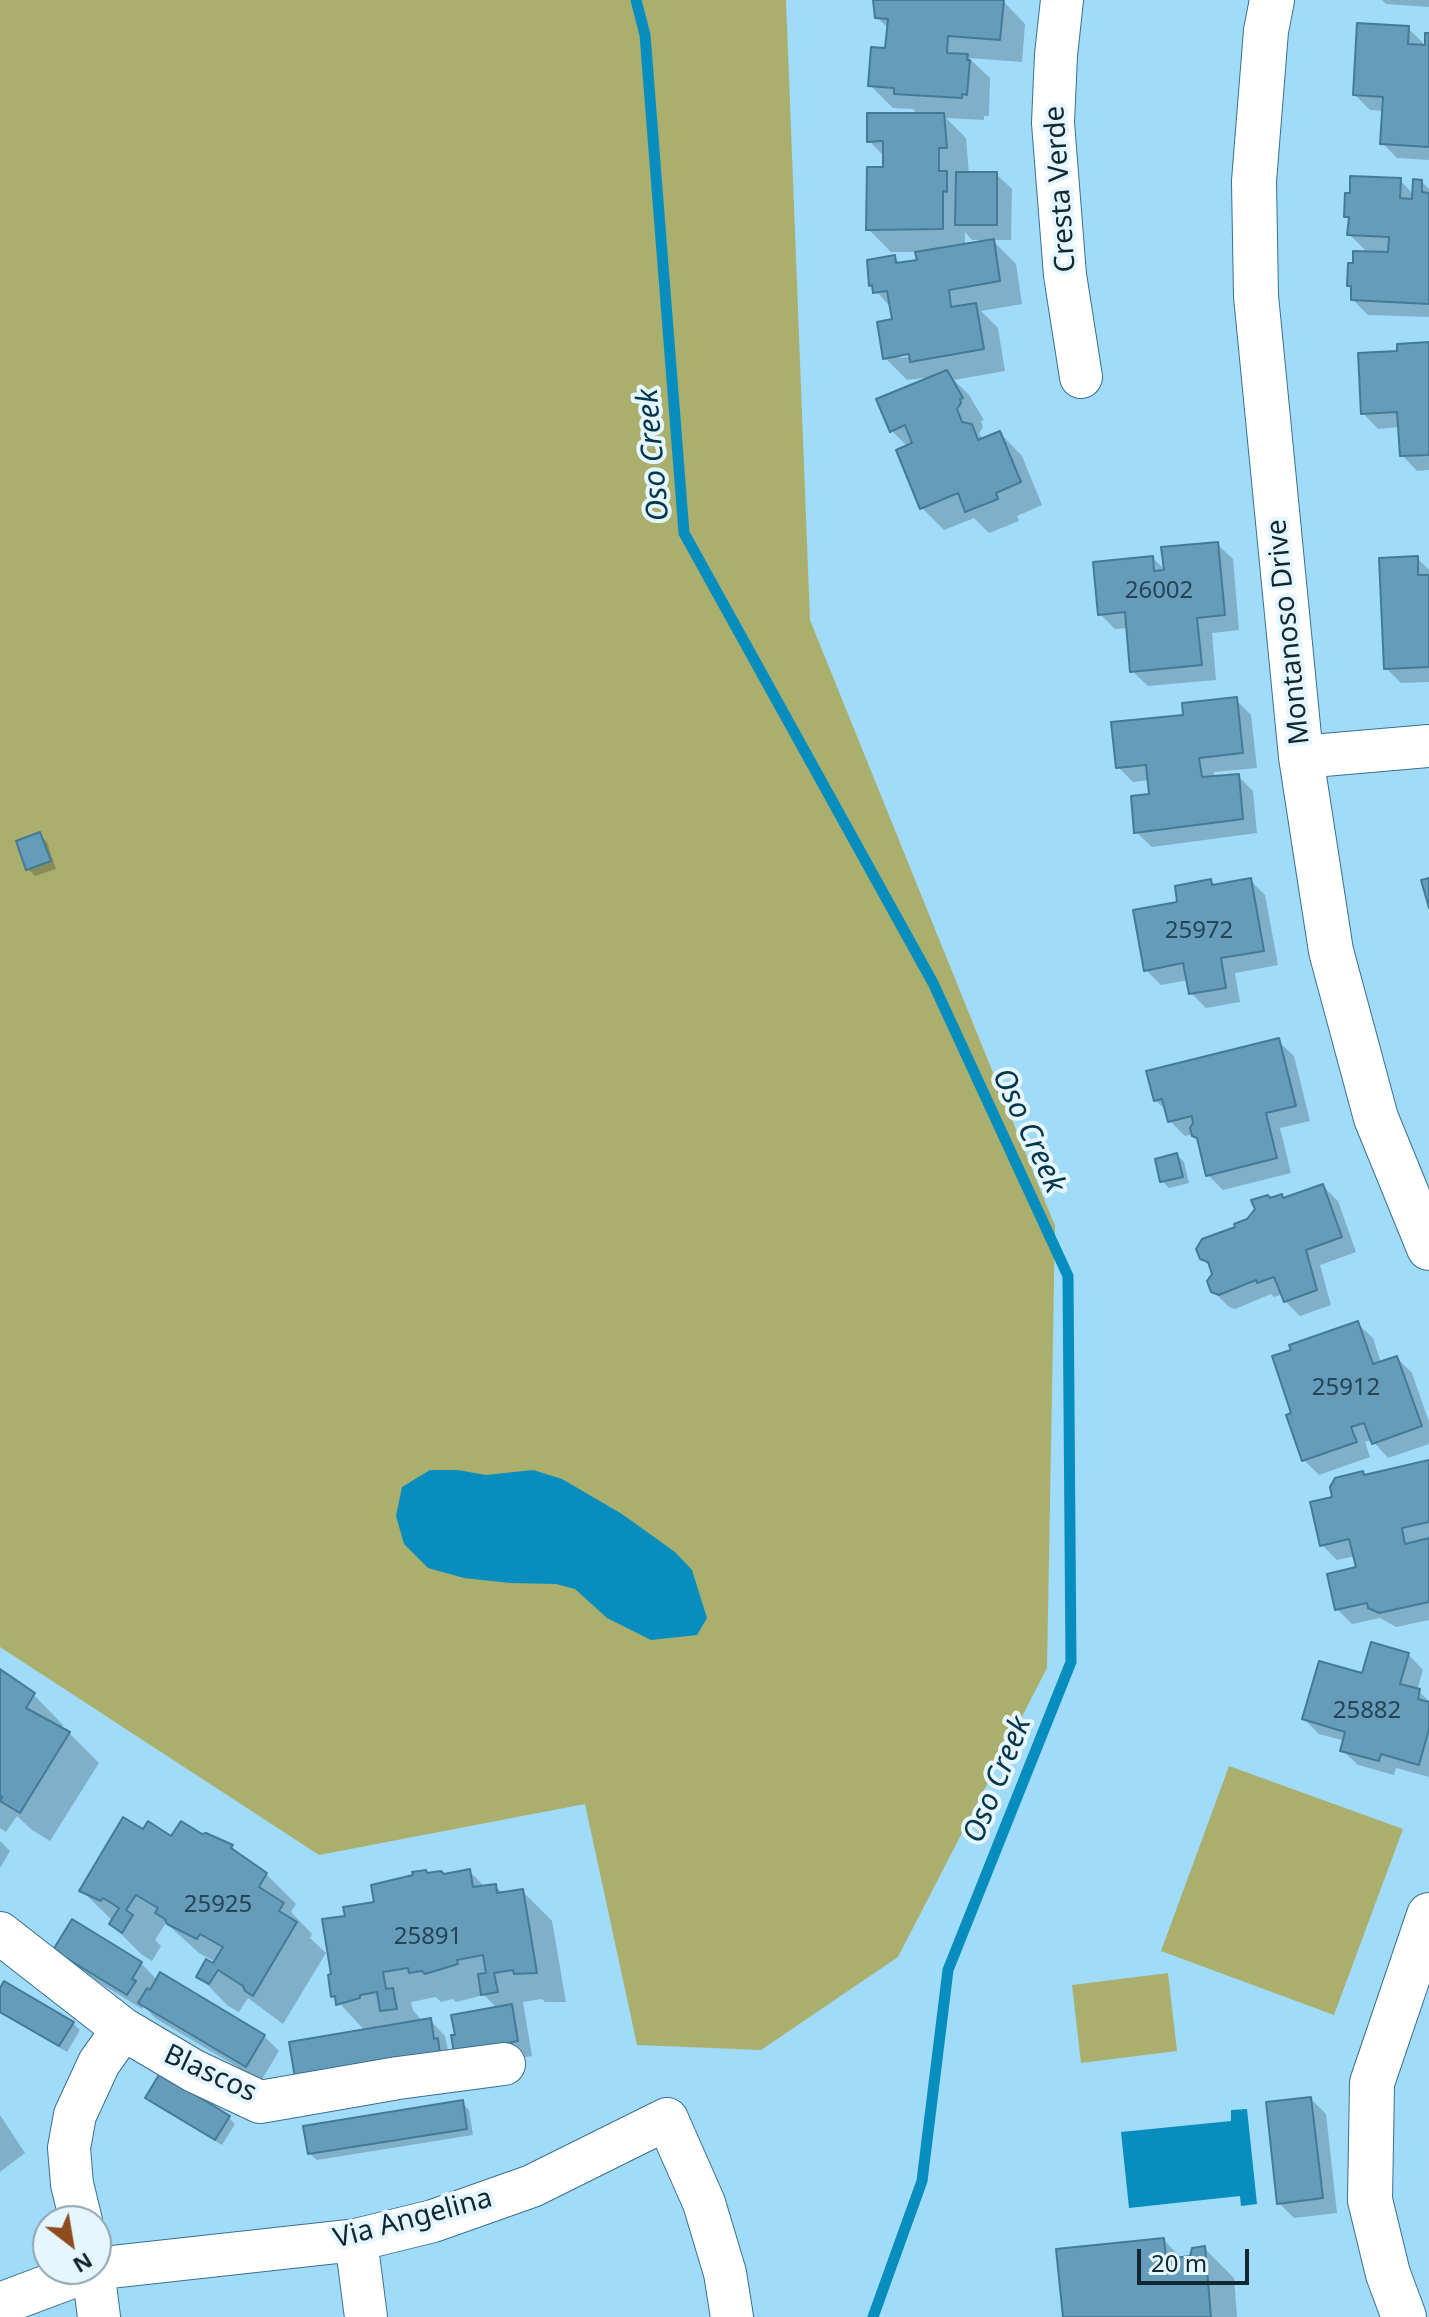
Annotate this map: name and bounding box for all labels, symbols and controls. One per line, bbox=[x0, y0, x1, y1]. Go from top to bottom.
street label: Cresta Verde bbox=[1038, 105, 1084, 273]
water label: Oso Creek bbox=[630, 387, 678, 523]
street label: Montanoso Drive bbox=[1260, 518, 1318, 746]
house number: 26002 bbox=[1125, 577, 1193, 605]
house number: 25972 bbox=[1165, 917, 1233, 945]
water label: Oso Creek bbox=[984, 1063, 1072, 1199]
house number: 25912 bbox=[1312, 1374, 1380, 1402]
house number: 25882 bbox=[1333, 1697, 1401, 1725]
water label: Oso Creek bbox=[956, 1712, 1040, 1848]
house number: 25925 bbox=[184, 1891, 252, 1919]
house number: 25891 bbox=[394, 1923, 462, 1951]
street label: Blascos bbox=[158, 2038, 262, 2110]
street label: Via Angelina bbox=[330, 2182, 496, 2256]
north arrow bbox=[32, 2205, 112, 2285]
scale bar bbox=[1141, 2233, 1253, 2283]
text: N bbox=[68, 2246, 99, 2281]
text: 20 m bbox=[1151, 2246, 1207, 2279]

